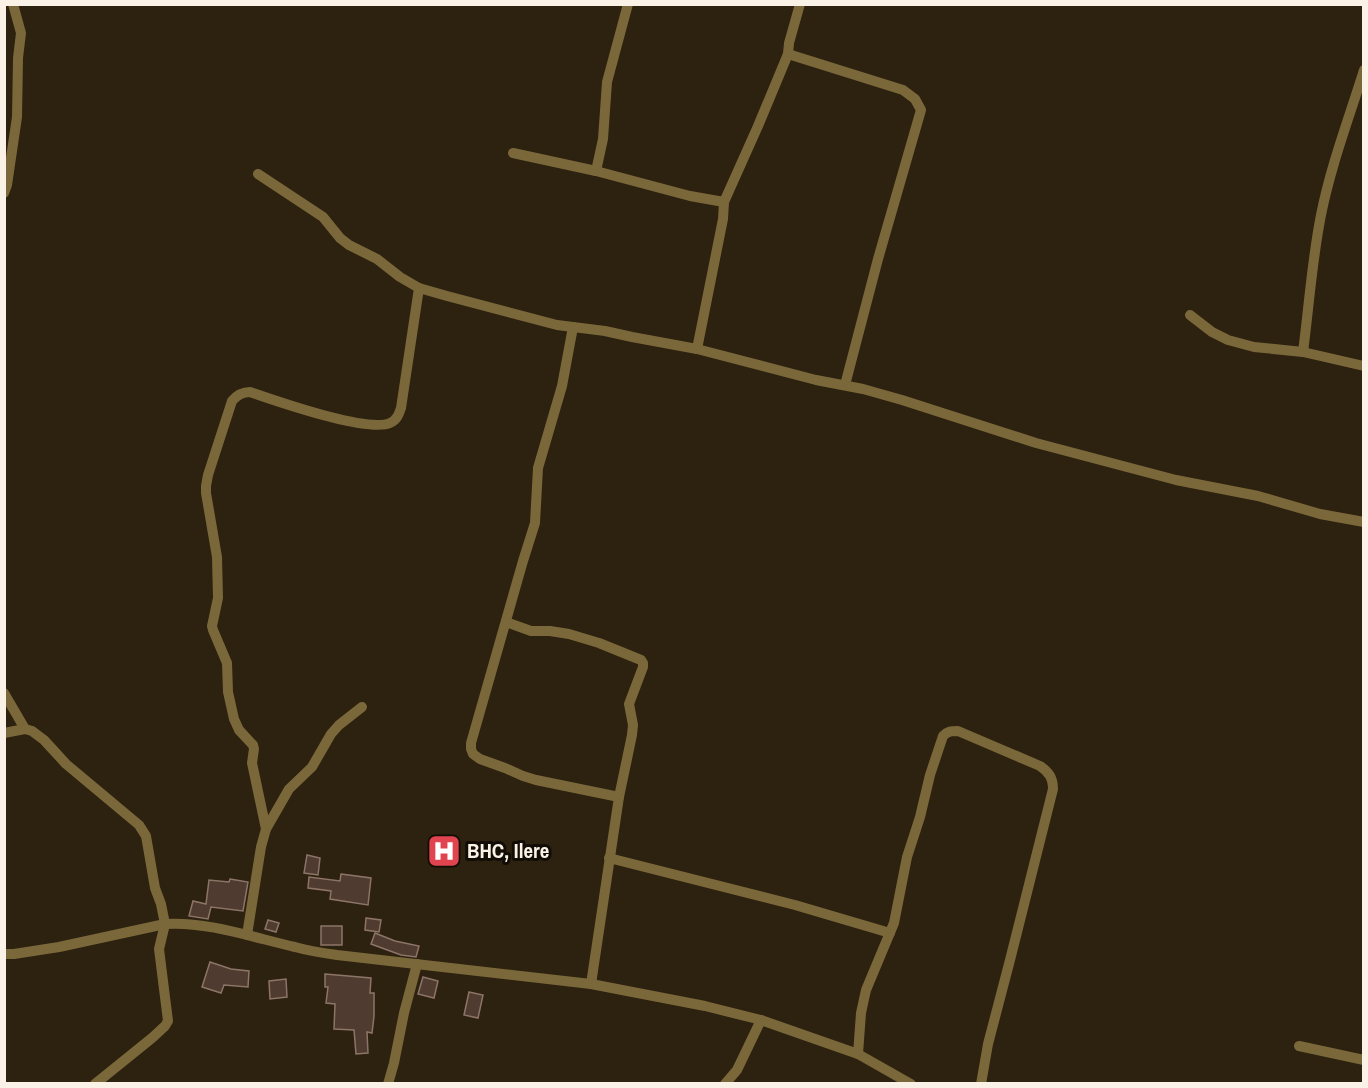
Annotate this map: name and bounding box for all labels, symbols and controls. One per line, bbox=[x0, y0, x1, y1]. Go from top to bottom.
hospital icon: BHC, Ilere bbox=[426, 833, 462, 869]
place label: BHC, Ilere bbox=[467, 836, 549, 865]

